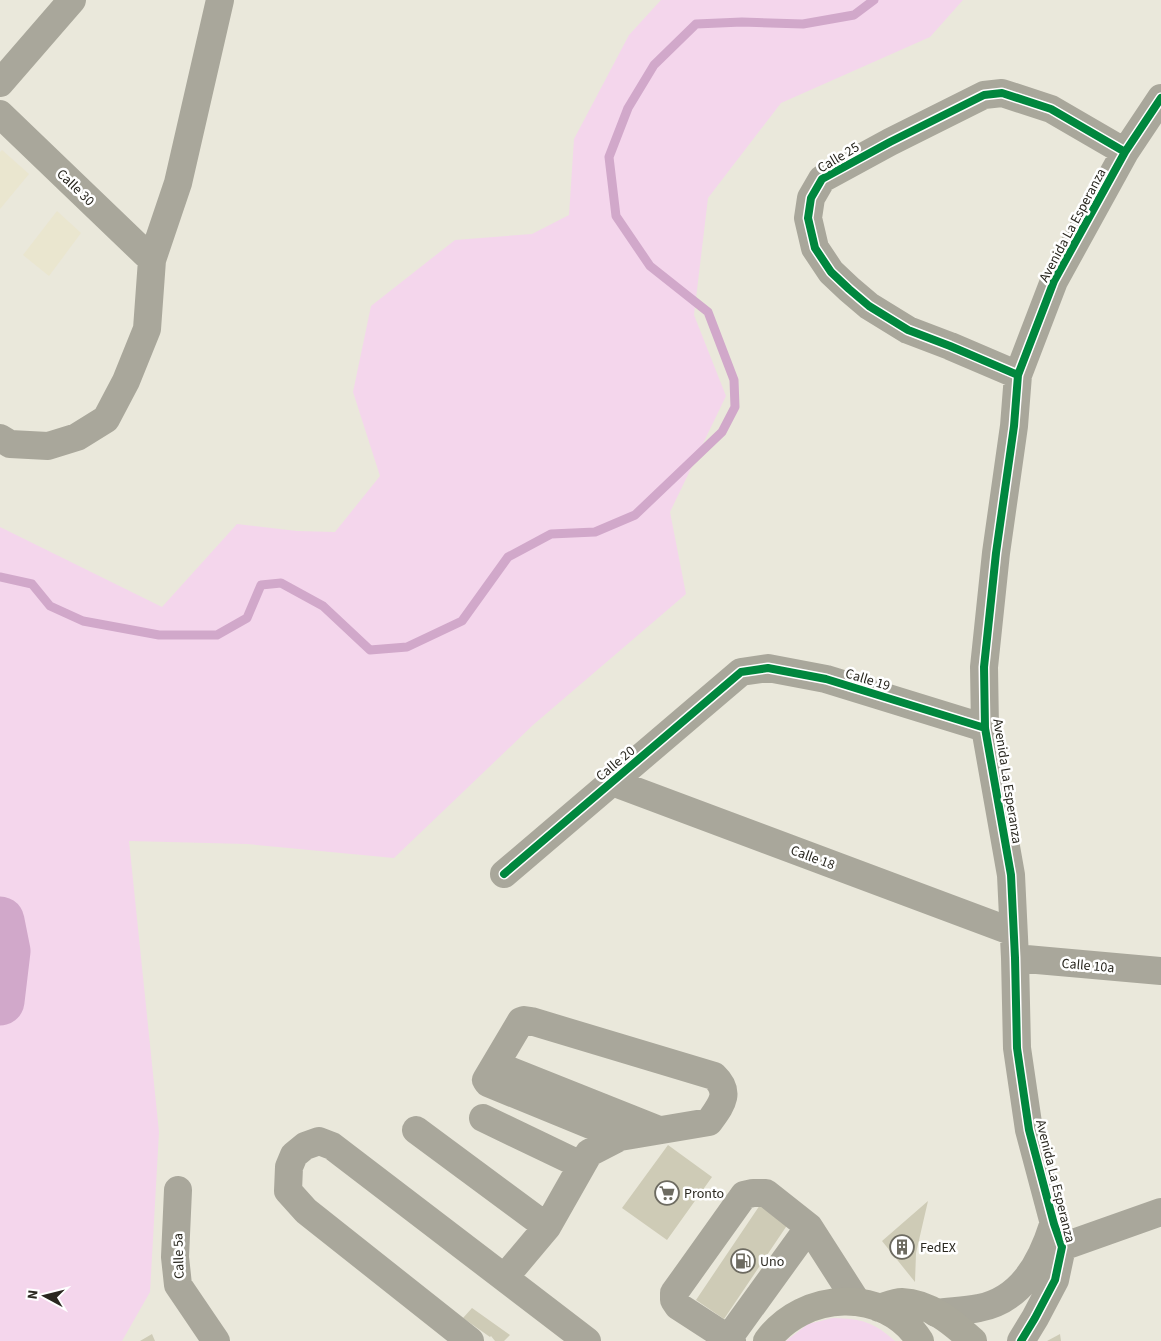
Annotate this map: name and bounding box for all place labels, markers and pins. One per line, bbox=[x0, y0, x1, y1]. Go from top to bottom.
supermarket icon: Pronto bbox=[654, 1180, 680, 1206]
place label: Pronto bbox=[684, 1184, 724, 1204]
building icon: FedEX bbox=[889, 1234, 915, 1260]
place label: FedEX bbox=[920, 1238, 956, 1258]
fuel station icon: Uno bbox=[730, 1248, 756, 1274]
place label: Uno bbox=[760, 1252, 784, 1272]

